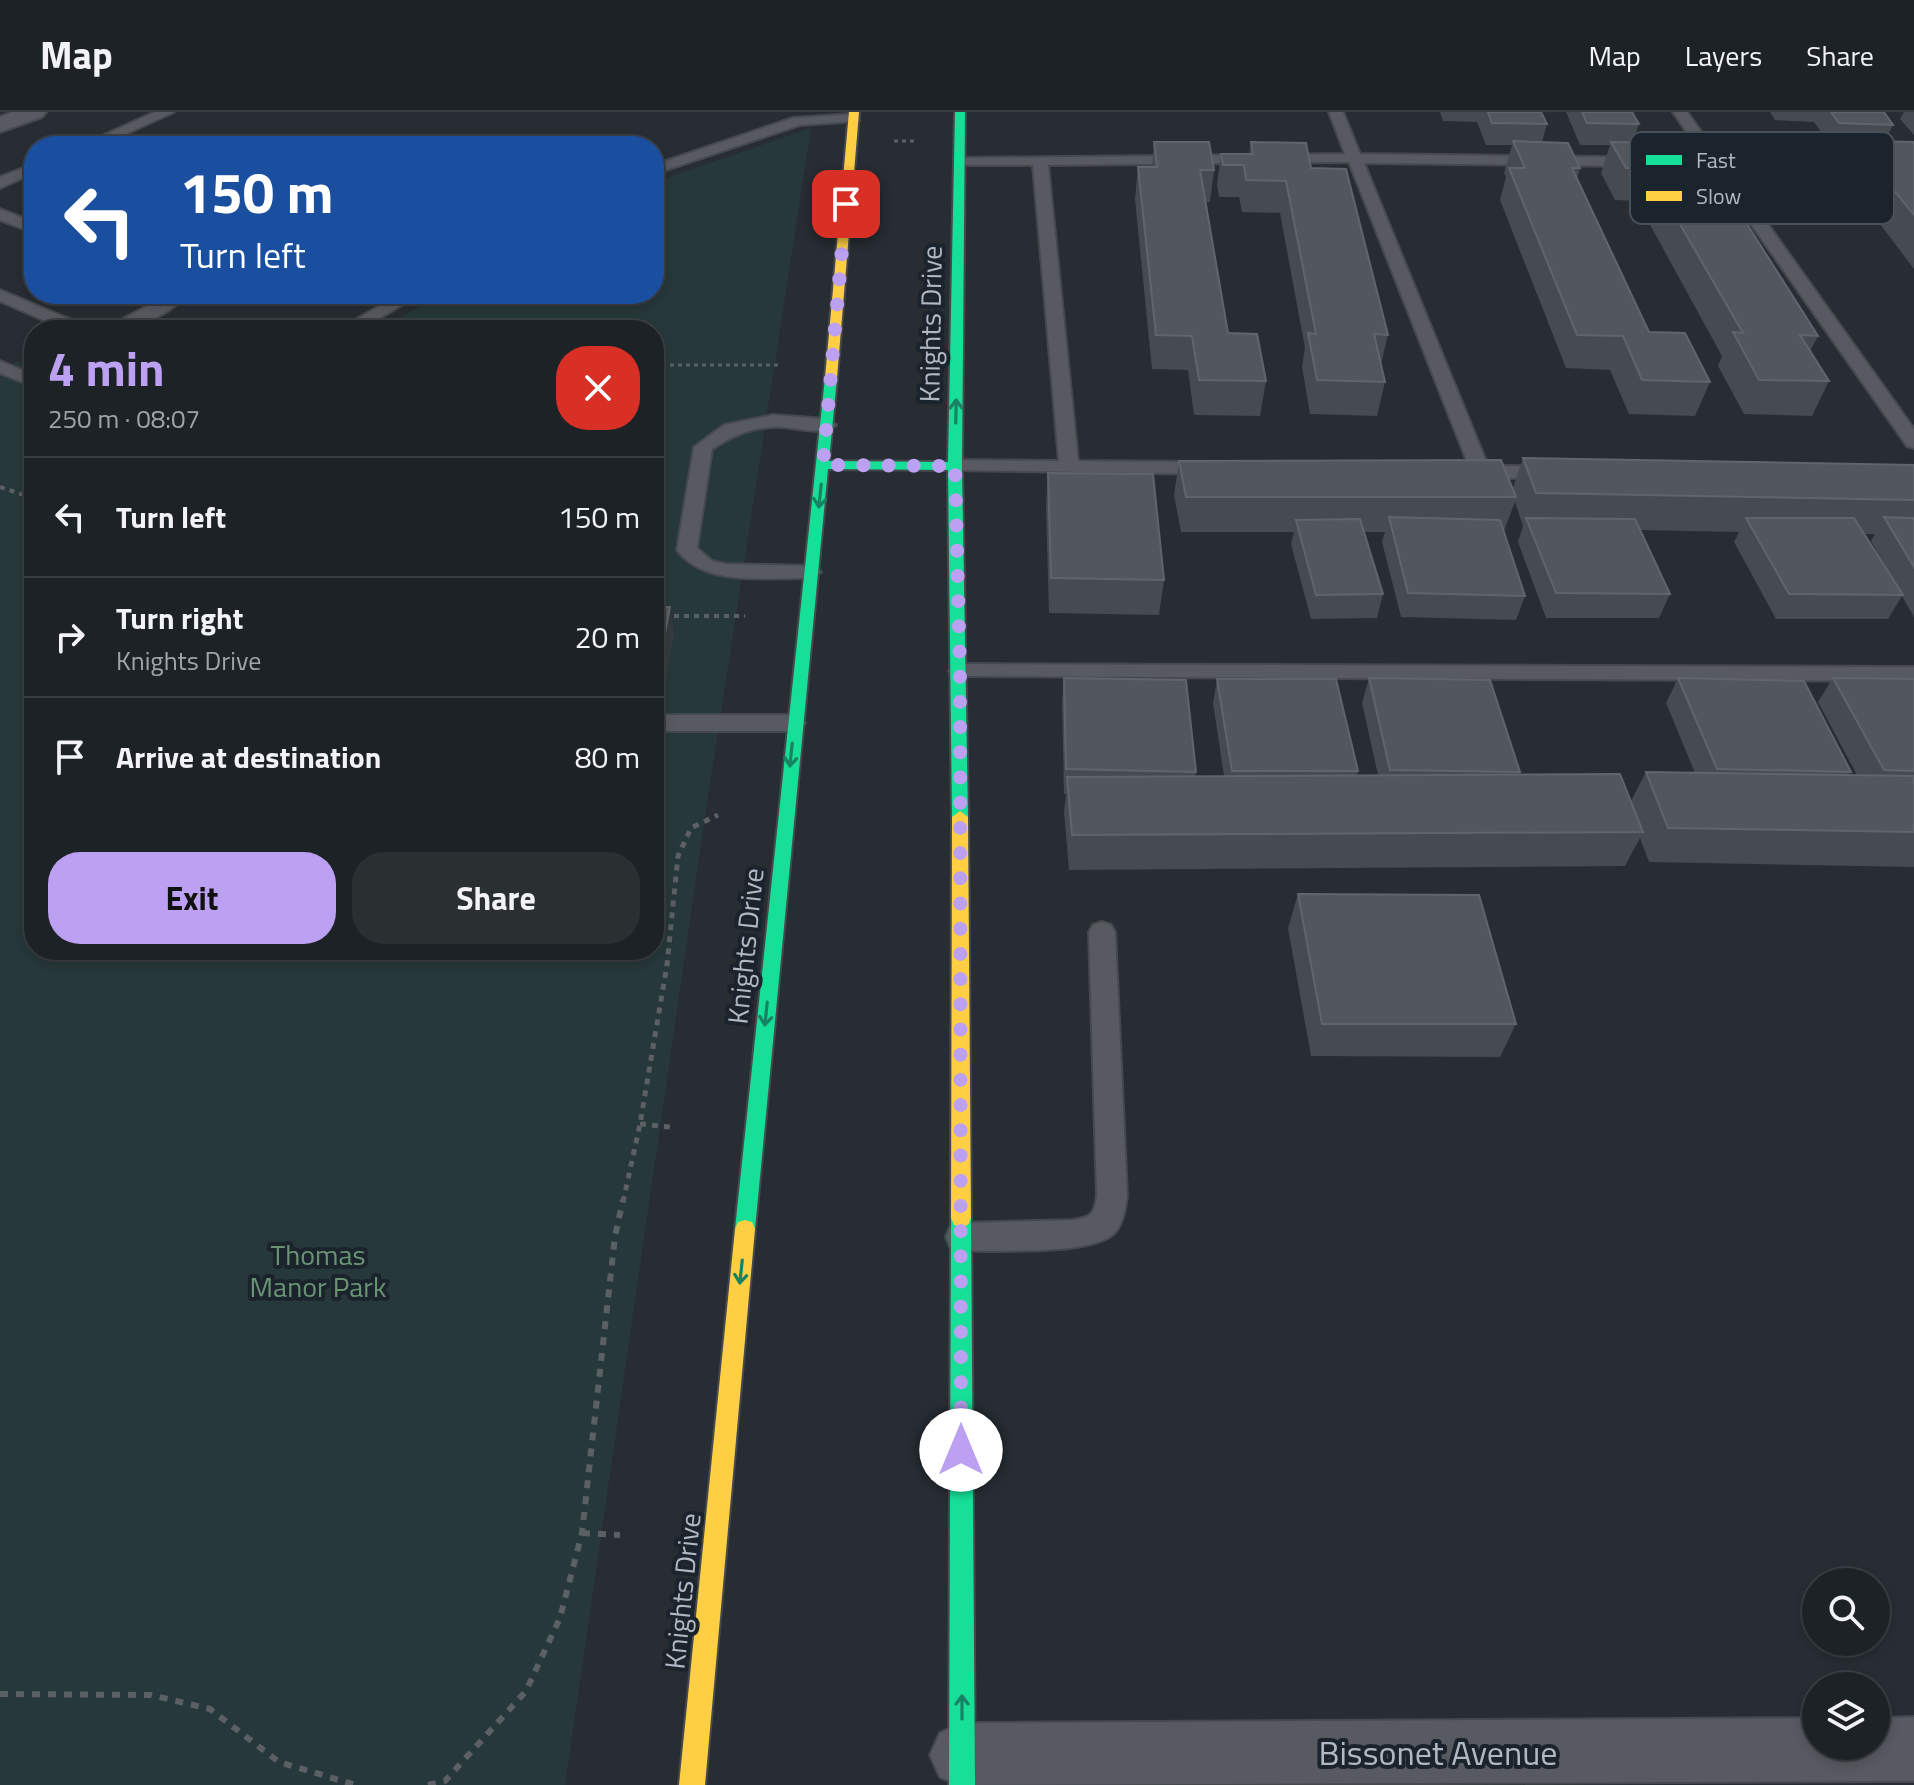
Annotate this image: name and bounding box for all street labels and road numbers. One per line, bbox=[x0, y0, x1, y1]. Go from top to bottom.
street label: Knights Drive bbox=[907, 245, 953, 403]
street label: Knights Drive bbox=[715, 866, 775, 1026]
street label: Knights Drive bbox=[652, 1511, 712, 1671]
street label: Bissonet Avenue bbox=[1318, 1726, 1558, 1778]

